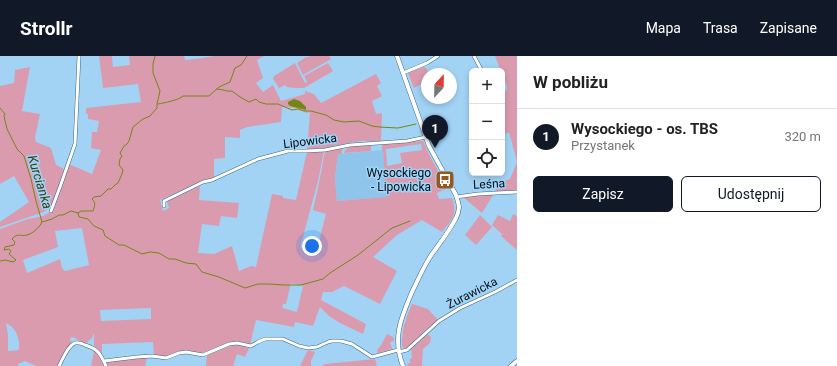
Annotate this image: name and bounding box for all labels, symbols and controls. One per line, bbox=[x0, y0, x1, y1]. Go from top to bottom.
text: Strollr bbox=[20, 17, 73, 40]
text: Mapa bbox=[646, 20, 681, 36]
text: Trasa bbox=[703, 20, 738, 36]
text: Zapisane bbox=[760, 20, 817, 36]
north arrow bbox=[421, 68, 457, 104]
map controls bbox=[469, 68, 505, 176]
button: + bbox=[469, 68, 505, 104]
text: W pobliżu bbox=[533, 72, 608, 92]
button: − bbox=[469, 104, 505, 140]
pin: 1 bbox=[422, 115, 448, 148]
text: Wysockiego - os. TBS bbox=[571, 120, 718, 138]
text: 1 bbox=[542, 129, 550, 144]
text: 320 m bbox=[784, 129, 821, 144]
street label: Lipowicka bbox=[282, 131, 338, 151]
text: Przystanek bbox=[571, 138, 635, 153]
button: locate bbox=[469, 140, 505, 176]
water label: Kurcianka bbox=[25, 153, 55, 211]
place label: Wysockiego - Lipowicka bbox=[366, 166, 431, 194]
bus stop icon: Wysockiego - Lipowicka bbox=[434, 169, 456, 191]
street label: Leśna bbox=[473, 176, 505, 192]
button: Zapisz bbox=[533, 176, 673, 212]
button: Udostępnij bbox=[681, 176, 821, 212]
your location bbox=[302, 236, 322, 256]
street label: Żurawicka bbox=[444, 273, 500, 312]

